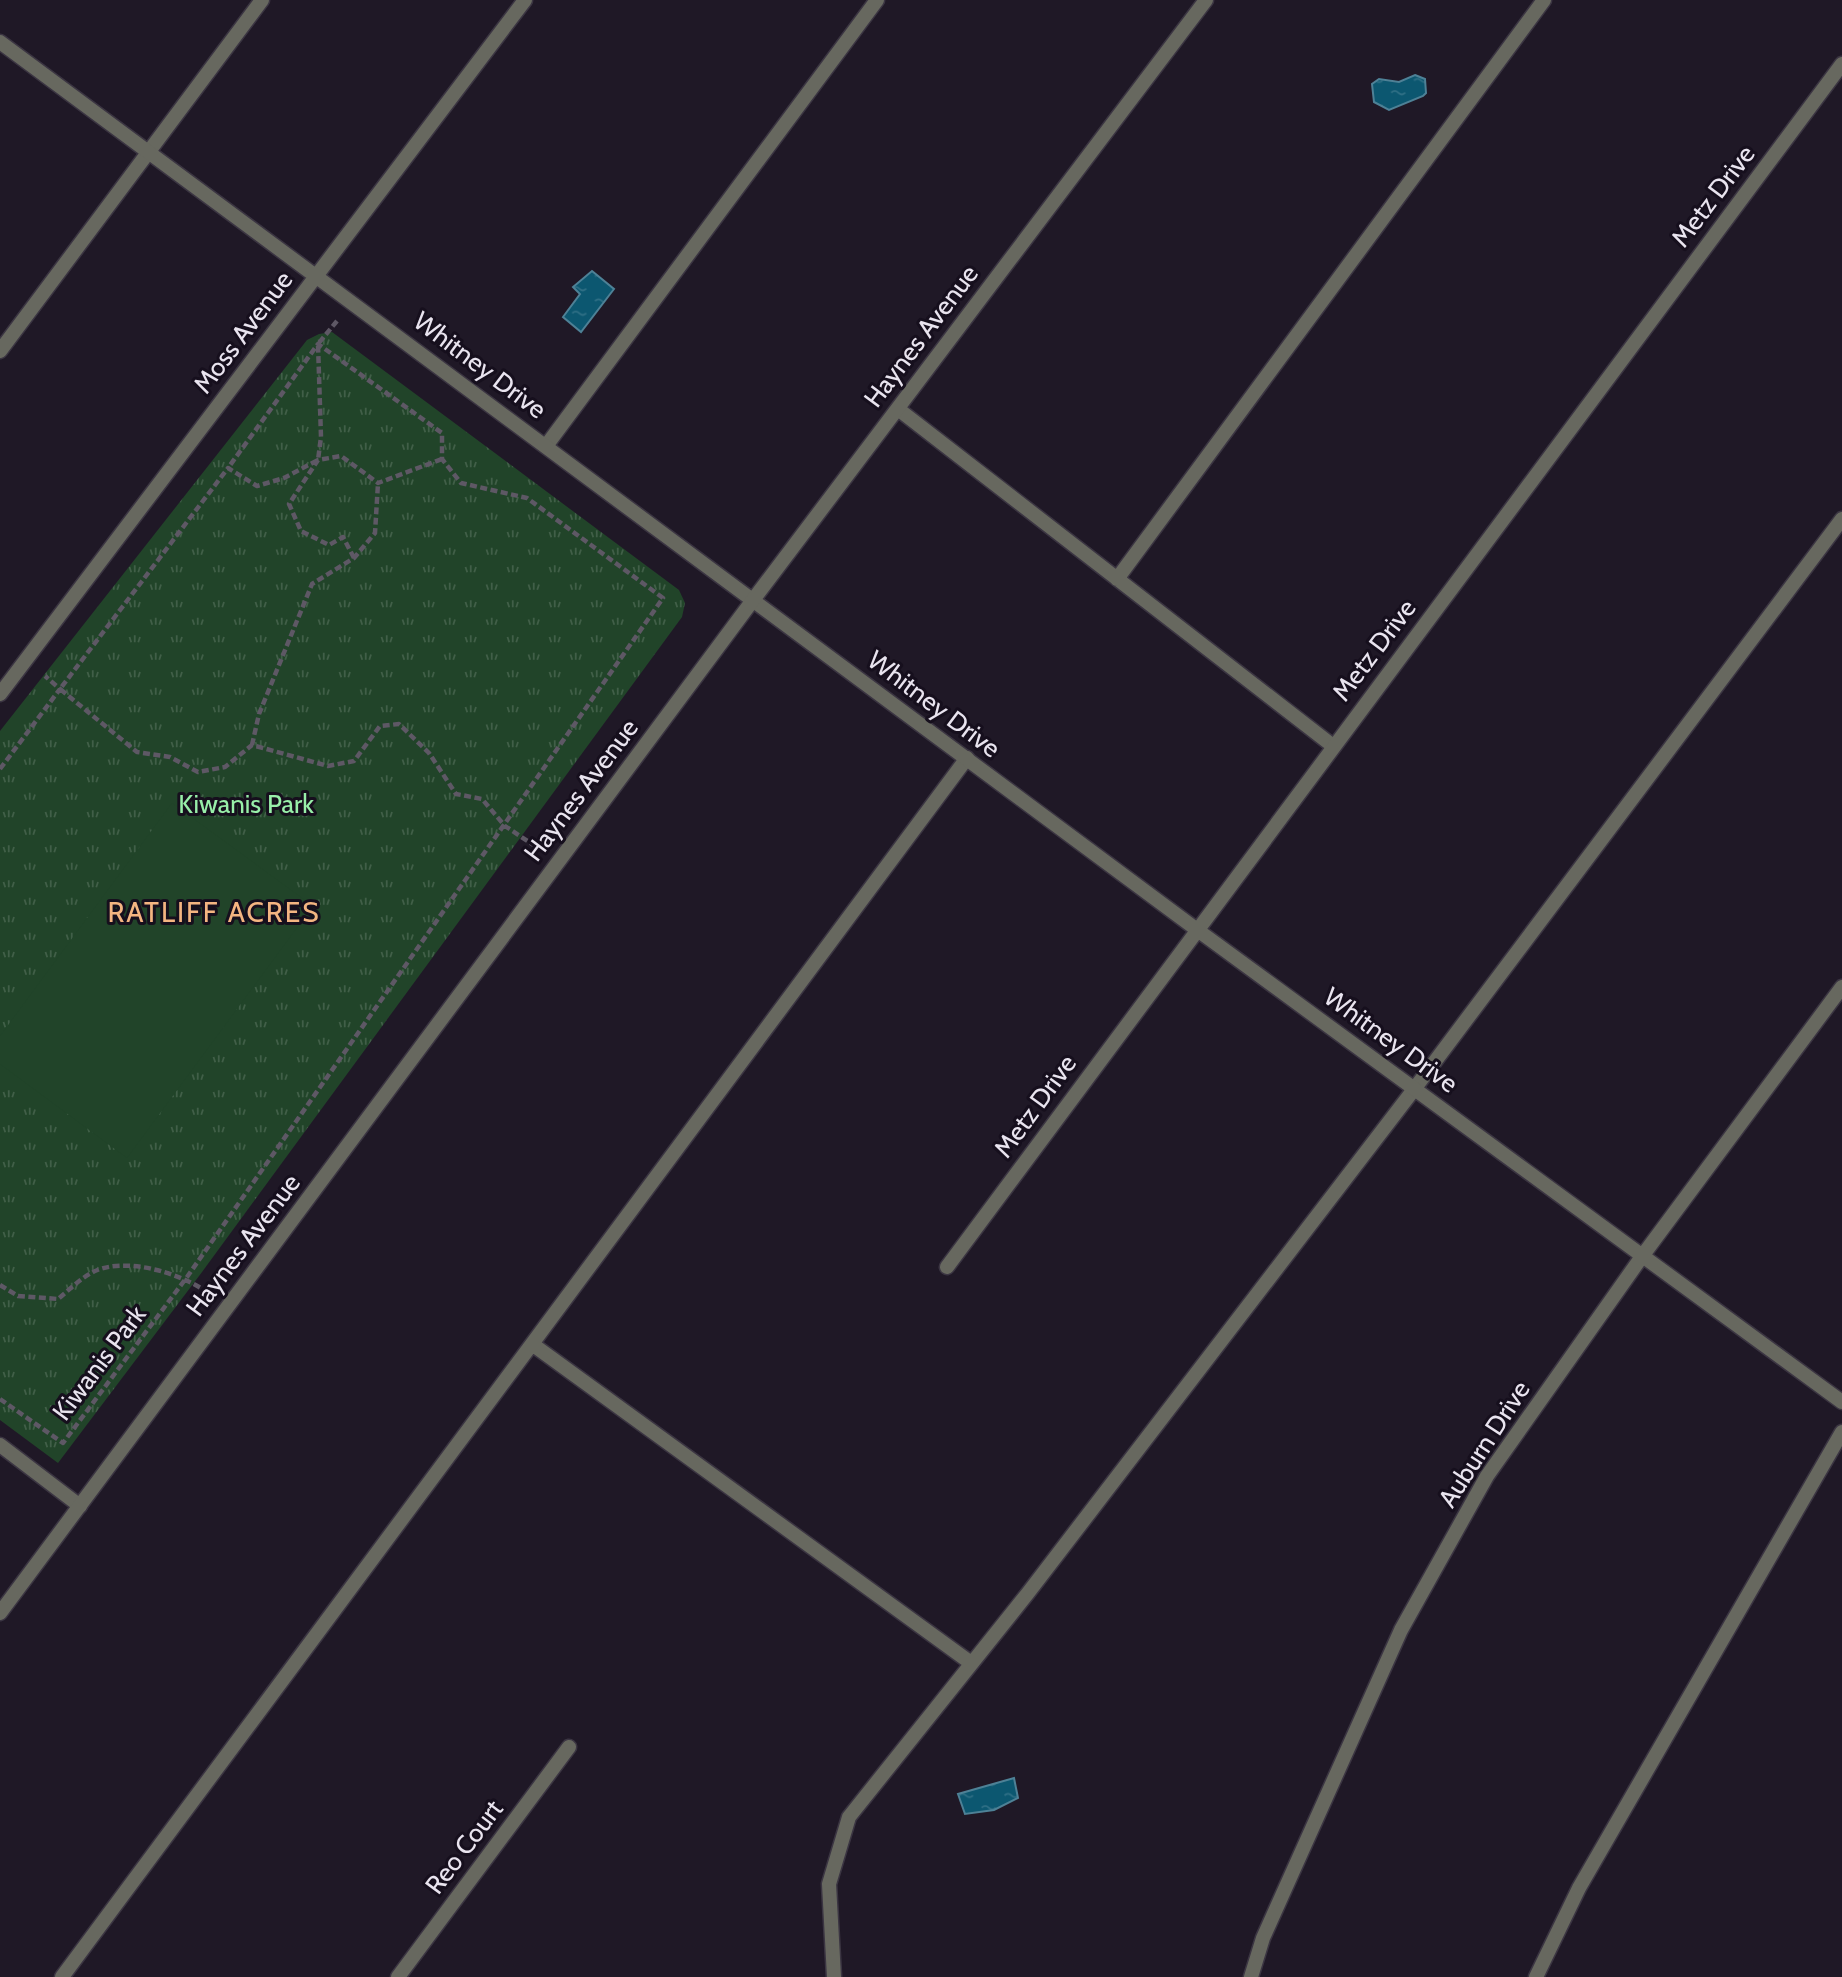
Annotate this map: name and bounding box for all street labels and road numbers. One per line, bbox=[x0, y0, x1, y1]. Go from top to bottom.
street label: Metz Drive bbox=[1664, 139, 1762, 253]
street label: Haynes Avenue bbox=[857, 258, 985, 414]
street label: Moss Avenue bbox=[187, 264, 299, 400]
street label: Whitney Drive bbox=[407, 305, 553, 425]
street label: Metz Drive bbox=[1325, 593, 1423, 707]
street label: Whitney Drive bbox=[861, 644, 1007, 764]
street label: Haynes Avenue bbox=[517, 712, 645, 868]
street label: Whitney Drive bbox=[1318, 981, 1464, 1099]
street label: Metz Drive bbox=[987, 1048, 1083, 1164]
street label: Haynes Avenue bbox=[179, 1167, 307, 1323]
street label: Kiwanis Park bbox=[45, 1299, 153, 1427]
street label: Auburn Drive bbox=[1431, 1375, 1537, 1513]
street label: Reo Court bbox=[418, 1794, 510, 1900]

